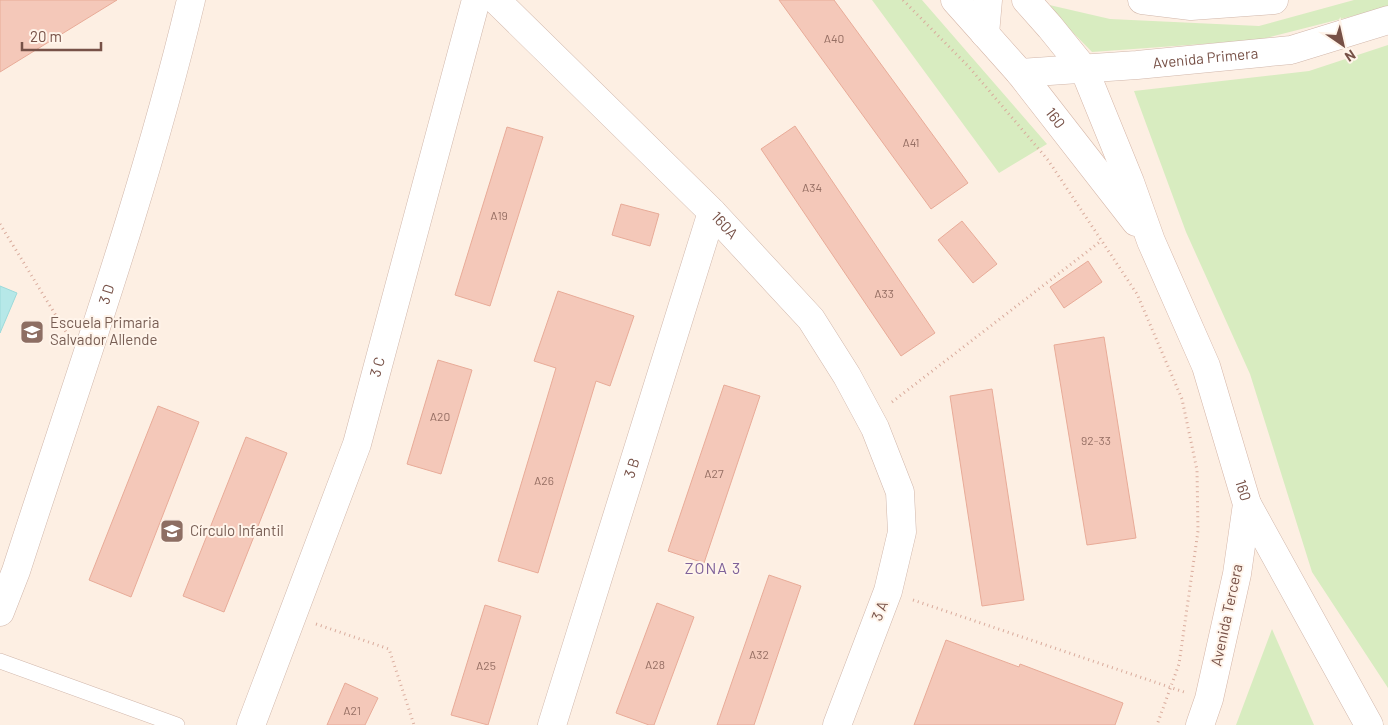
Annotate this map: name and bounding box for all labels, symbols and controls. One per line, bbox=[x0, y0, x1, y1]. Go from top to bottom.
scale bar bbox=[22, 20, 101, 52]
north arrow bbox=[1318, 20, 1368, 70]
text: 20 m bbox=[30, 27, 62, 45]
house number: A40 bbox=[824, 31, 844, 45]
street label: Avenida Primera bbox=[1152, 43, 1259, 71]
text: N bbox=[1342, 47, 1359, 66]
street label: 160 bbox=[1042, 104, 1070, 132]
house number: A41 bbox=[903, 135, 920, 149]
house number: A34 bbox=[802, 180, 822, 194]
street label: 160A bbox=[708, 207, 742, 242]
house number: A19 bbox=[490, 208, 508, 222]
street label: 3 D bbox=[94, 282, 117, 306]
house number: A33 bbox=[874, 286, 894, 300]
place label: Escuela Primaria Salvador Allende bbox=[50, 313, 159, 348]
school or university icon: Escuela Primaria Salvador Allende bbox=[19, 319, 45, 345]
street label: 3 C bbox=[365, 355, 388, 379]
house number: A20 bbox=[430, 409, 450, 423]
house number: 92-33 bbox=[1081, 433, 1111, 447]
street label: 3 B bbox=[620, 456, 643, 480]
house number: A27 bbox=[704, 466, 724, 480]
house number: A26 bbox=[534, 473, 554, 487]
street label: 160 bbox=[1232, 477, 1256, 503]
school or university icon: Círculo Infantil bbox=[159, 518, 185, 544]
place label: Círculo Infantil bbox=[190, 521, 284, 539]
district label: ZONA 3 bbox=[685, 558, 741, 577]
street label: Avenida Tercera bbox=[1206, 562, 1246, 668]
street label: 3 A bbox=[867, 598, 891, 623]
house number: A32 bbox=[749, 647, 769, 661]
house number: A28 bbox=[645, 657, 665, 671]
house number: A25 bbox=[476, 658, 496, 672]
house number: A21 bbox=[343, 703, 361, 717]

